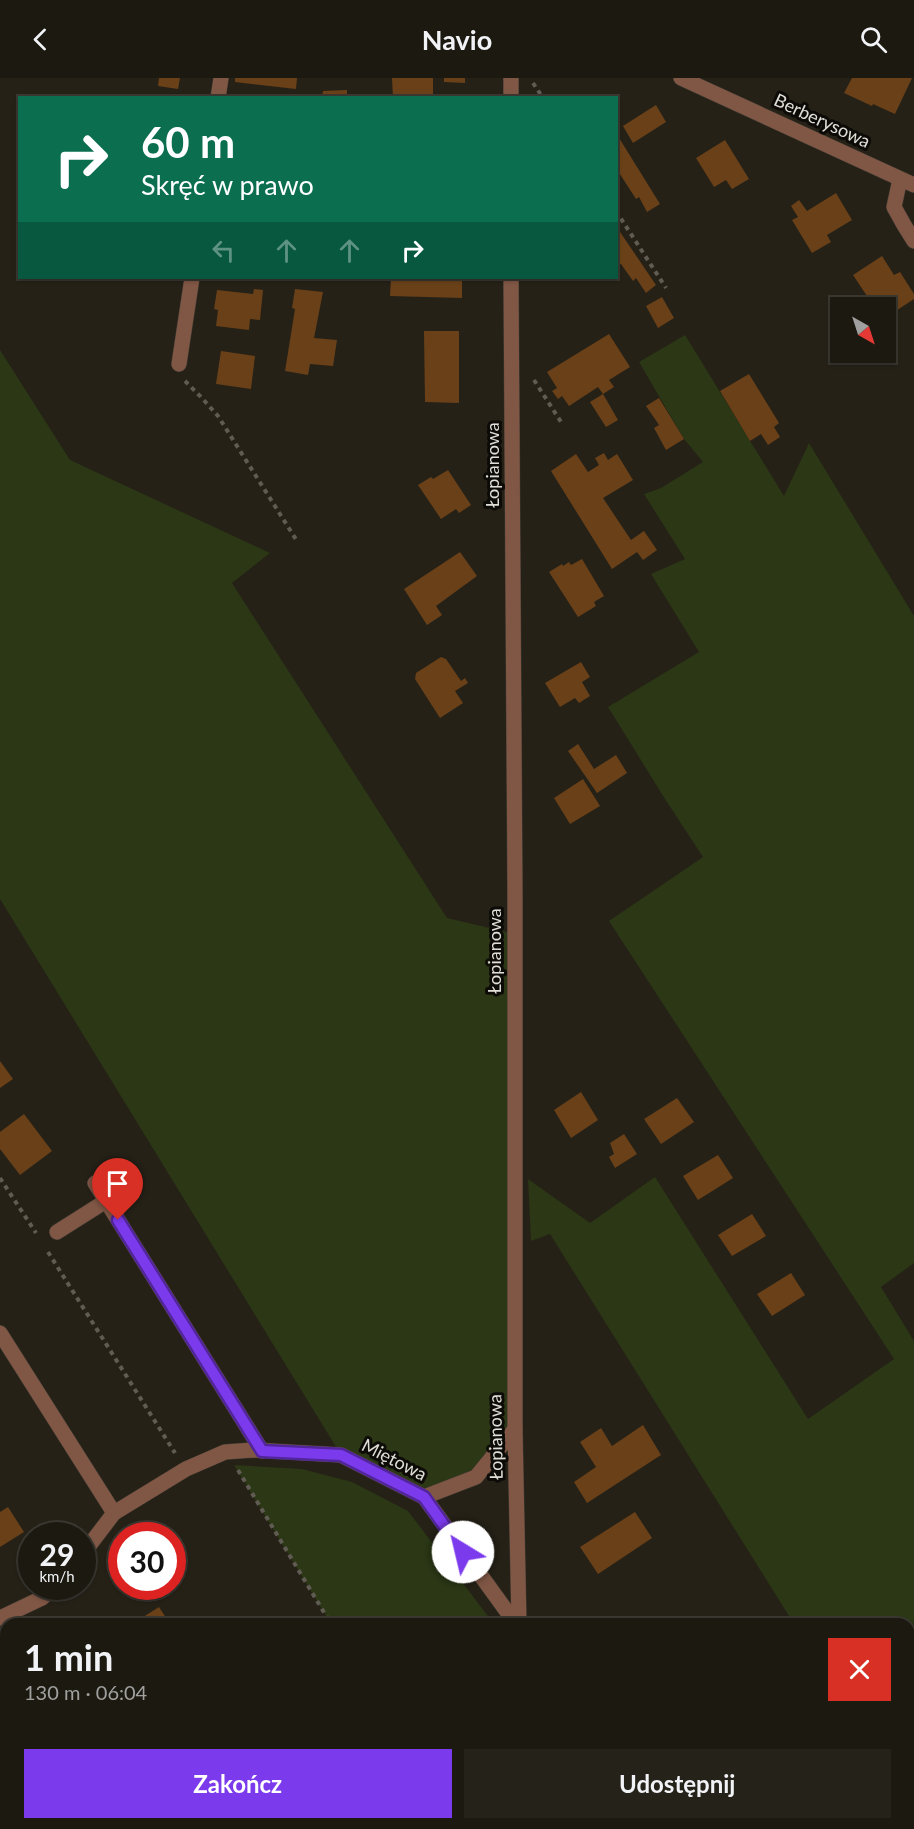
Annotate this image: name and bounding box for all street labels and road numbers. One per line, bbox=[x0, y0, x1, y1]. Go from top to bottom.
street label: Berberysowa bbox=[771, 88, 874, 152]
street label: Łopianowa bbox=[481, 422, 503, 508]
street label: Łopianowa bbox=[483, 908, 505, 994]
street label: Łopianowa bbox=[483, 1394, 507, 1480]
street label: Miętowa bbox=[358, 1433, 431, 1485]

